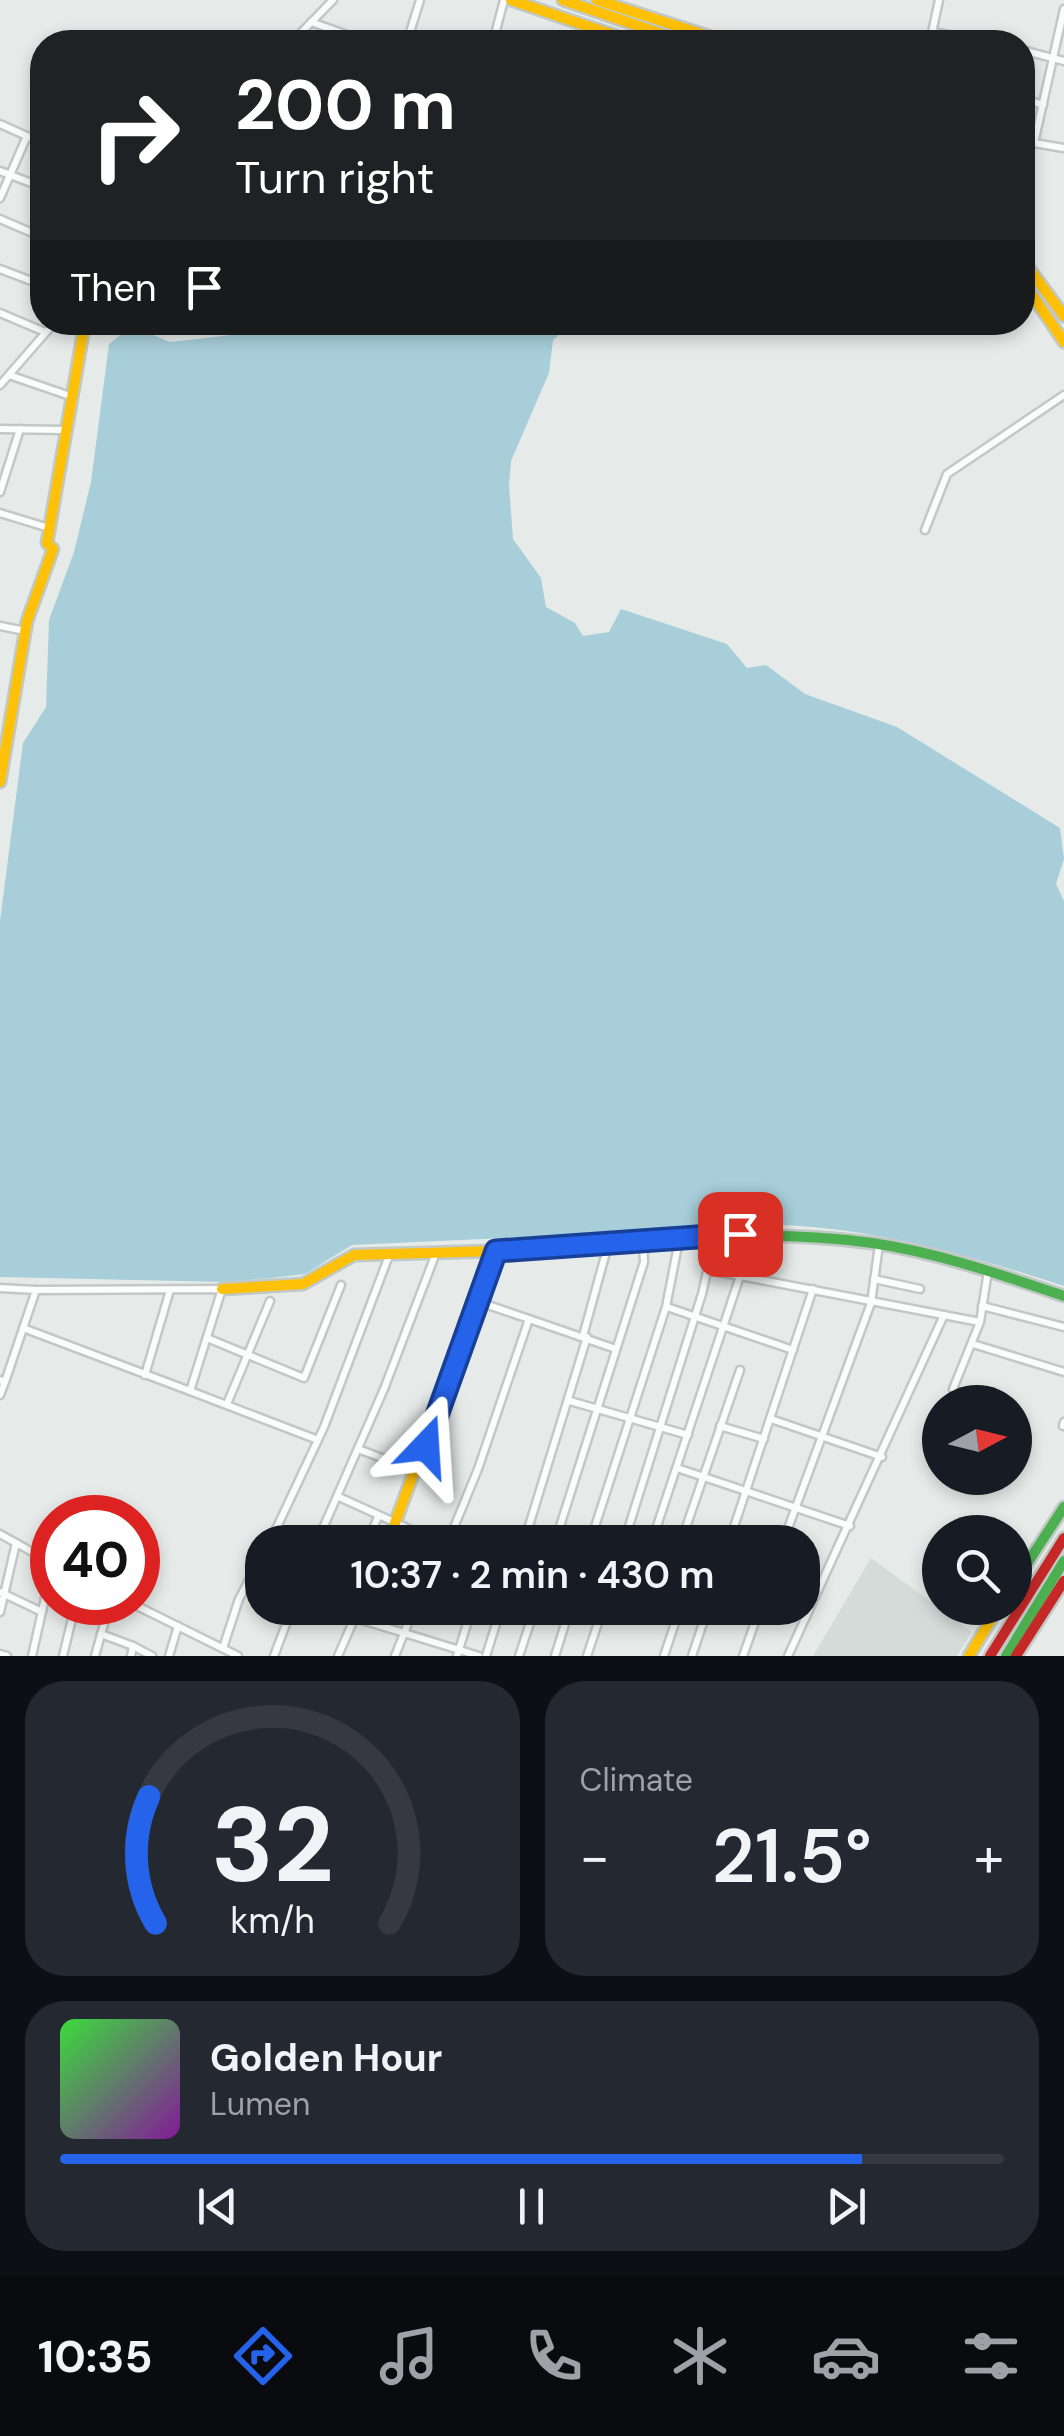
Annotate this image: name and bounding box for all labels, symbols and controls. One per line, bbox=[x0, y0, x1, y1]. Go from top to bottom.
text: 200 m bbox=[235, 60, 456, 151]
icon: right bbox=[70, 70, 200, 200]
text: Turn right bbox=[235, 148, 434, 207]
icon: arrive bbox=[177, 260, 232, 315]
text: Then bbox=[70, 263, 157, 313]
pin bbox=[698, 1192, 783, 1277]
icon: arrive bbox=[713, 1207, 768, 1262]
north arrow bbox=[922, 1385, 1032, 1495]
map controls bbox=[922, 1385, 1032, 1625]
position arrow bbox=[374, 1394, 478, 1498]
speed limit sign: 40 bbox=[30, 1495, 160, 1625]
button: search bbox=[922, 1515, 1032, 1625]
text: 10:37 · 2 min · 430 m bbox=[351, 1550, 714, 1600]
text: Climate bbox=[580, 1759, 693, 1801]
text: 32 bbox=[211, 1778, 334, 1913]
text: 21.5° bbox=[712, 1808, 872, 1905]
text: − bbox=[580, 1821, 610, 1893]
text: + bbox=[974, 1821, 1004, 1893]
text: km/h bbox=[230, 1898, 314, 1944]
text: Golden Hour bbox=[210, 2033, 442, 2083]
text: Lumen bbox=[210, 2083, 310, 2125]
icon: previous bbox=[190, 2179, 245, 2234]
icon: pause bbox=[504, 2179, 559, 2234]
icon: next bbox=[819, 2179, 874, 2234]
icon: directions bbox=[228, 2321, 298, 2391]
icon: music bbox=[374, 2321, 444, 2391]
icon: phone bbox=[519, 2321, 589, 2391]
icon: climate bbox=[665, 2321, 735, 2391]
icon: car bbox=[811, 2321, 881, 2391]
icon: filters bbox=[956, 2321, 1026, 2391]
text: 10:35 bbox=[38, 2327, 152, 2386]

